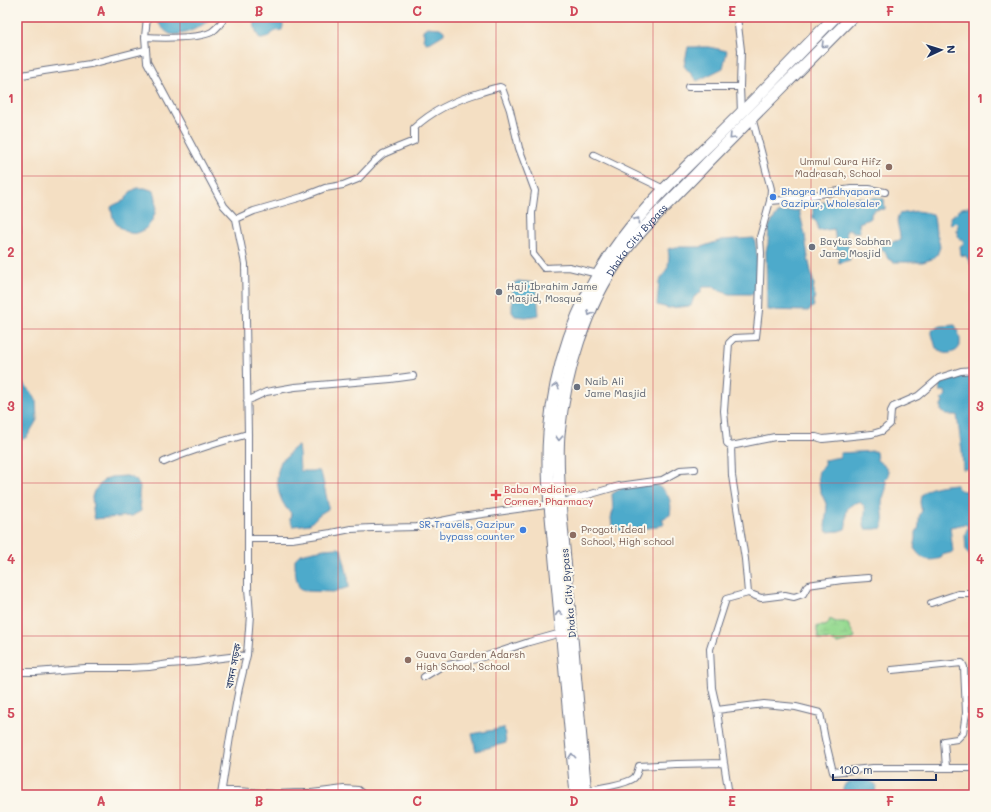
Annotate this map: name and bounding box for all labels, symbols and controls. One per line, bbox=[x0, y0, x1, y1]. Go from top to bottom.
text: A bbox=[96, 2, 106, 19]
text: B bbox=[255, 2, 264, 19]
text: C bbox=[412, 2, 422, 19]
text: D bbox=[569, 2, 579, 19]
text: E bbox=[728, 2, 736, 19]
text: F bbox=[886, 2, 894, 19]
north arrow bbox=[921, 30, 961, 70]
one-way arrow bbox=[821, 40, 829, 48]
text: N bbox=[944, 45, 959, 54]
text: 1 bbox=[8, 89, 14, 106]
text: 1 bbox=[977, 89, 983, 106]
one-way arrow bbox=[730, 132, 737, 139]
place label: Ummul Qura Hifz Madrasah, School bbox=[795, 154, 881, 180]
marker: Ummul Qura Hifz Madrasah, School bbox=[884, 162, 894, 172]
place label: Bhogra Madhyapara Gazipur, Wholesaler bbox=[781, 184, 880, 210]
marker: Bhogra Madhyapara Gazipur, Wholesaler bbox=[768, 192, 778, 202]
street label: Dhaka City Bypass bbox=[603, 201, 670, 279]
one-way arrow bbox=[632, 218, 639, 225]
place label: Baytus Sobhan Jame Mosjid bbox=[820, 234, 891, 260]
marker: Baytus Sobhan Jame Mosjid bbox=[807, 242, 817, 252]
text: 2 bbox=[7, 243, 15, 260]
text: 2 bbox=[976, 243, 984, 260]
place label: Haji Ibrahim Jame Masjid, Mosque bbox=[507, 279, 598, 305]
marker: Haji Ibrahim Jame Masjid, Mosque bbox=[494, 287, 504, 297]
one-way arrow bbox=[587, 308, 595, 316]
place label: Naib Ali Jame Masjid bbox=[585, 374, 646, 400]
marker: Naib Ali Jame Masjid bbox=[572, 382, 582, 392]
one-way arrow bbox=[552, 383, 560, 389]
text: 3 bbox=[7, 397, 15, 414]
text: 3 bbox=[976, 397, 984, 414]
one-way arrow bbox=[555, 435, 564, 441]
place label: Baba Medicine Corner, Pharmacy bbox=[504, 482, 593, 508]
marker: Baba Medicine Corner, Pharmacy bbox=[491, 490, 501, 500]
place label: SR Travels, Gazipur bypass counter bbox=[419, 517, 515, 543]
place label: Progoti Ideal School, High school bbox=[581, 522, 674, 548]
marker: SR Travels, Gazipur bypass counter bbox=[518, 525, 528, 535]
marker: Progoti Ideal School, High school bbox=[568, 530, 578, 540]
street label: Dhaka City Bypass bbox=[557, 547, 579, 638]
text: 4 bbox=[7, 550, 15, 567]
text: 4 bbox=[976, 550, 984, 567]
one-way arrow bbox=[555, 610, 564, 616]
street label: বাসন সড়ক bbox=[222, 641, 244, 691]
place label: Guava Garden Adarsh High School, School bbox=[416, 647, 525, 673]
marker: Guava Garden Adarsh High School, School bbox=[403, 655, 413, 665]
text: 5 bbox=[7, 704, 15, 721]
text: 5 bbox=[976, 704, 984, 721]
one-way arrow bbox=[568, 753, 577, 759]
scale bar bbox=[833, 756, 936, 782]
text: 100 m bbox=[839, 761, 873, 777]
text: A bbox=[96, 792, 106, 809]
text: B bbox=[255, 792, 264, 809]
text: C bbox=[412, 792, 422, 809]
text: D bbox=[569, 792, 579, 809]
text: E bbox=[728, 792, 736, 809]
text: F bbox=[886, 792, 894, 809]

